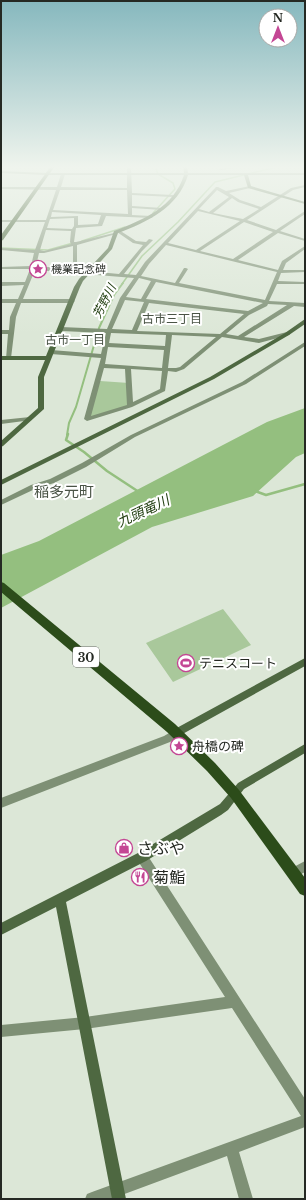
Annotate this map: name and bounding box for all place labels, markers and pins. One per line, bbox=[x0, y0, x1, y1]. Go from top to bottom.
place icon: 機業記念碑 bbox=[28, 259, 48, 279]
place label: 機業記念碑 bbox=[51, 262, 106, 276]
sports icon: テニスコート bbox=[176, 653, 196, 673]
place label: テニスコート bbox=[199, 655, 277, 672]
place icon: 舟橋の碑 bbox=[169, 736, 189, 756]
place label: 舟橋の碑 bbox=[192, 738, 244, 755]
shop icon: さぶや bbox=[114, 838, 134, 858]
place label: さぶや bbox=[137, 838, 185, 858]
restaurant icon: 菊鮨 bbox=[130, 867, 150, 887]
place label: 菊鮨 bbox=[153, 867, 185, 887]

